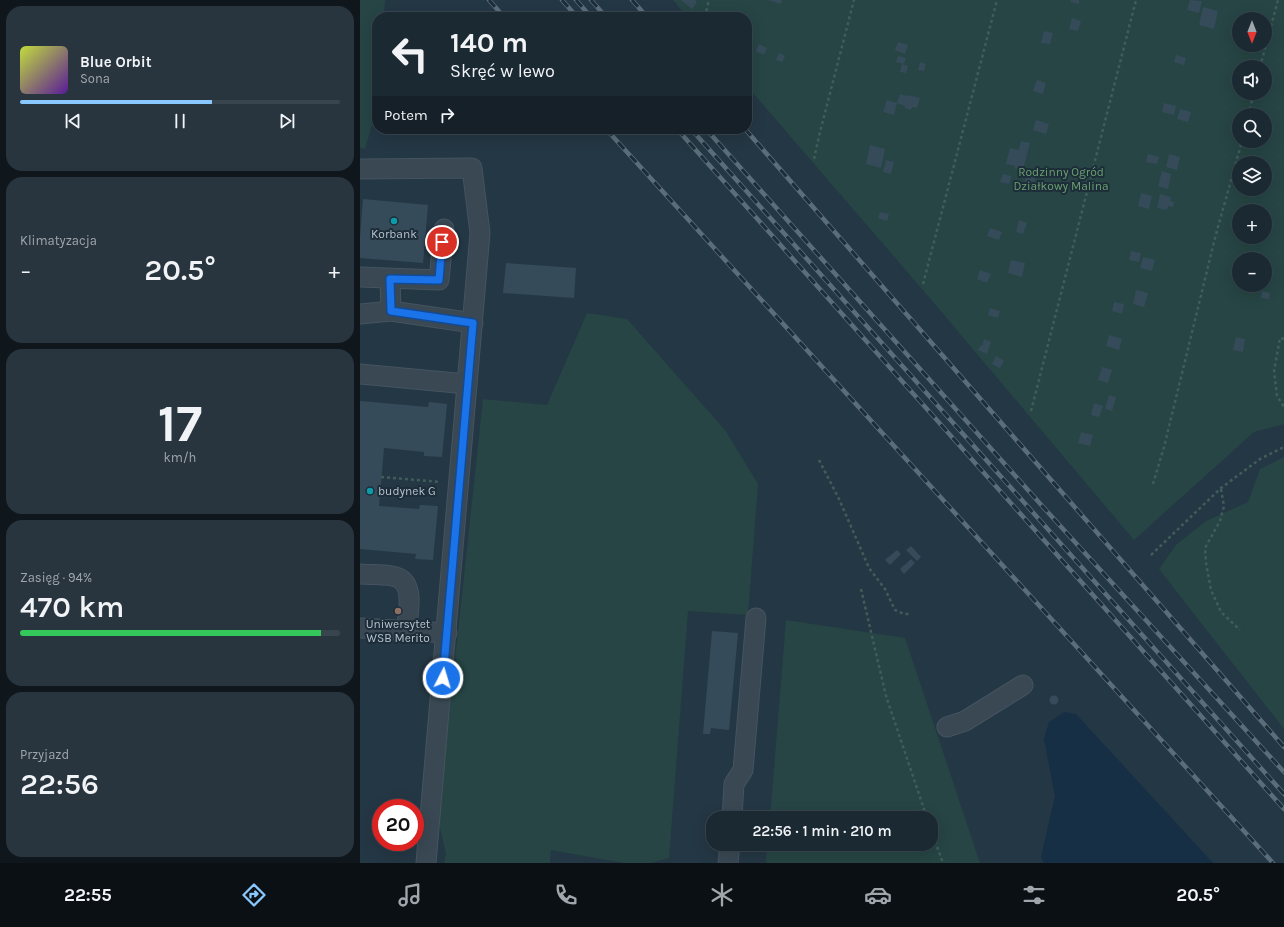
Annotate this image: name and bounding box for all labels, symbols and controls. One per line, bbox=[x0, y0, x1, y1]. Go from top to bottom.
north arrow bbox=[1232, 12, 1272, 52]
map controls bbox=[1232, 12, 1272, 292]
text: 140 m bbox=[450, 26, 528, 59]
icon: left bbox=[384, 28, 436, 80]
text: Blue Orbit bbox=[80, 53, 152, 71]
text: Skręć w lewo bbox=[450, 60, 555, 82]
button: sound bbox=[1232, 60, 1272, 100]
text: Sona bbox=[80, 71, 110, 86]
icon: right bbox=[436, 104, 458, 126]
text: Potem bbox=[384, 106, 428, 124]
button: search bbox=[1232, 108, 1272, 148]
icon: previous bbox=[62, 110, 84, 132]
icon: pause bbox=[169, 110, 191, 132]
icon: next bbox=[276, 110, 298, 132]
button: layers bbox=[1232, 156, 1272, 196]
park label: Rodzinny Ogród Działkowy Malina bbox=[1013, 165, 1109, 193]
button: + bbox=[1232, 204, 1272, 244]
marker: Korbank bbox=[389, 216, 399, 226]
pin bbox=[425, 225, 459, 259]
place label: Korbank bbox=[371, 227, 417, 241]
icon: arrive bbox=[431, 231, 453, 253]
text: Klimatyzacja bbox=[20, 233, 97, 248]
text: 20.5° bbox=[144, 252, 216, 288]
button: − bbox=[1232, 252, 1272, 292]
text: − bbox=[20, 258, 32, 284]
text: + bbox=[328, 258, 340, 284]
text: 17 bbox=[158, 393, 202, 454]
text: km/h bbox=[164, 450, 196, 465]
place label: budynek G bbox=[378, 484, 436, 498]
marker: budynek G bbox=[365, 486, 375, 496]
text: Zasięg · 94% bbox=[20, 570, 92, 585]
text: 470 km bbox=[20, 589, 124, 625]
marker: Uniwersytet WSB Merito bbox=[393, 606, 403, 616]
place label: Uniwersytet WSB Merito bbox=[366, 617, 431, 645]
position arrow bbox=[422, 657, 464, 699]
text: Przyjazd bbox=[20, 747, 69, 762]
text: 22:56 bbox=[20, 766, 99, 802]
speed limit sign: 20 bbox=[372, 799, 424, 851]
text: 22:56 · 1 min · 210 m bbox=[752, 822, 892, 840]
icon: directions bbox=[240, 881, 268, 909]
icon: music bbox=[396, 881, 424, 909]
icon: phone bbox=[552, 881, 580, 909]
icon: climate bbox=[708, 881, 736, 909]
icon: car bbox=[864, 881, 892, 909]
icon: filters bbox=[1020, 881, 1048, 909]
text: 22:55 bbox=[64, 884, 112, 906]
text: 20.5° bbox=[1176, 884, 1220, 906]

